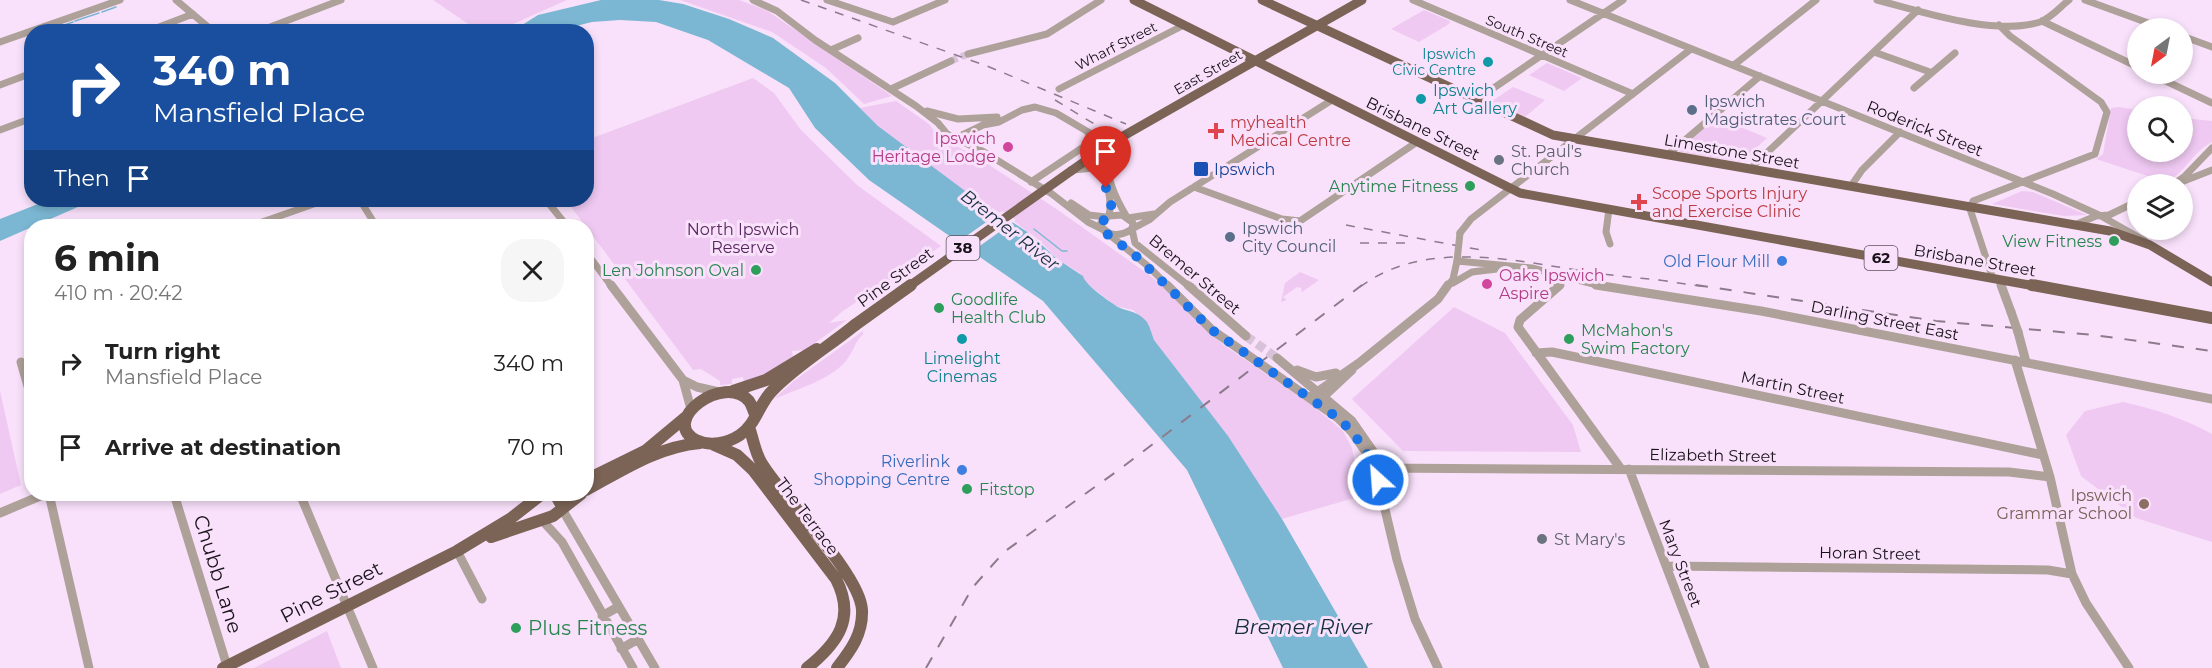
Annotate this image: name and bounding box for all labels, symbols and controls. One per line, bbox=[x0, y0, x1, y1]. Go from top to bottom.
street label: South Street bbox=[1483, 11, 1571, 62]
street label: Wharf Street bbox=[1072, 18, 1160, 74]
north arrow bbox=[2127, 18, 2193, 84]
map controls bbox=[2127, 18, 2193, 240]
text: 340 m bbox=[153, 44, 291, 96]
street label: East Street bbox=[1171, 45, 1246, 99]
place label: Ipswich Civic Centre bbox=[1392, 45, 1476, 79]
icon: right bbox=[54, 48, 132, 126]
marker: Ipswich Civic Centre bbox=[1481, 55, 1495, 69]
place label: Ipswich Art Gallery bbox=[1433, 81, 1517, 118]
marker: Ipswich Art Gallery bbox=[1414, 92, 1428, 106]
place label: Ipswich Magistrates Court bbox=[1704, 92, 1847, 129]
street label: Brisbane Street bbox=[1363, 93, 1483, 164]
text: Mansfield Place bbox=[153, 96, 365, 129]
street label: Roderick Street bbox=[1864, 96, 1986, 161]
button: search bbox=[2127, 96, 2193, 162]
marker: Ipswich Magistrates Court bbox=[1685, 103, 1699, 117]
place label: myhealth Medical Centre bbox=[1230, 113, 1351, 150]
marker: myhealth Medical Centre bbox=[1207, 122, 1225, 140]
pin bbox=[1080, 126, 1131, 188]
place label: Ipswich Heritage Lodge bbox=[872, 129, 996, 166]
street label: Limestone Street bbox=[1663, 130, 1802, 173]
icon: arrive bbox=[1089, 135, 1122, 168]
marker: Ipswich Heritage Lodge bbox=[1001, 140, 1015, 154]
place label: St. Paul's Church bbox=[1511, 142, 1582, 179]
marker: St. Paul's Church bbox=[1492, 153, 1506, 167]
marker: Ipswich bbox=[1192, 160, 1210, 178]
place label: Ipswich bbox=[1214, 160, 1275, 179]
icon: arrive bbox=[122, 162, 155, 195]
text: Then bbox=[54, 165, 110, 192]
button: layers bbox=[2127, 174, 2193, 240]
place label: Anytime Fitness bbox=[1329, 177, 1458, 196]
marker: Anytime Fitness bbox=[1463, 179, 1477, 193]
place label: Scope Sports Injury and Exercise Clinic bbox=[1652, 184, 1807, 221]
water label: Bremer River bbox=[956, 185, 1064, 276]
marker: Scope Sports Injury and Exercise Clinic bbox=[1630, 193, 1648, 211]
place label: Ipswich City Council bbox=[1242, 219, 1336, 256]
park label: North Ipswich Reserve bbox=[687, 220, 799, 257]
marker: Ipswich City Council bbox=[1223, 230, 1237, 244]
street label: Bremer Street bbox=[1145, 231, 1245, 318]
place label: View Fitness bbox=[2002, 232, 2102, 251]
marker: View Fitness bbox=[2107, 234, 2121, 248]
text: 6 min bbox=[54, 236, 161, 280]
road number: 38 bbox=[946, 236, 980, 260]
button: close bbox=[501, 239, 564, 302]
street label: Brisbane Street bbox=[1912, 240, 2038, 281]
street label: Pine Street bbox=[854, 243, 937, 311]
road number: 62 bbox=[1864, 246, 1898, 270]
place label: Old Flour Mill bbox=[1663, 252, 1770, 271]
marker: Old Flour Mill bbox=[1775, 254, 1789, 268]
place label: Len Johnson Oval bbox=[602, 261, 744, 280]
marker: Len Johnson Oval bbox=[749, 263, 763, 277]
place label: Oaks Ipswich Aspire bbox=[1499, 266, 1605, 303]
marker: Oaks Ipswich Aspire bbox=[1480, 277, 1494, 291]
text: 410 m · 20:42 bbox=[54, 281, 183, 305]
place label: Goodlife Health Club bbox=[951, 290, 1046, 327]
street label: Darling Street East bbox=[1809, 297, 1961, 344]
marker: Goodlife Health Club bbox=[932, 301, 946, 315]
place label: McMahon's Swim Factory bbox=[1581, 321, 1690, 358]
marker: Limelight Cinemas bbox=[955, 332, 969, 346]
marker: McMahon's Swim Factory bbox=[1562, 332, 1576, 346]
text: Turn right bbox=[105, 338, 220, 365]
icon: right bbox=[54, 347, 87, 380]
place label: Limelight Cinemas bbox=[923, 349, 1001, 386]
text: 340 m bbox=[493, 350, 564, 377]
text: Mansfield Place bbox=[105, 365, 262, 389]
street label: Martin Street bbox=[1739, 367, 1847, 408]
icon: arrive bbox=[54, 431, 87, 464]
text: Arrive at destination bbox=[105, 434, 341, 461]
text: 70 m bbox=[508, 434, 564, 461]
street label: Elizabeth Street bbox=[1649, 445, 1777, 466]
position arrow bbox=[1346, 448, 1410, 512]
place label: Riverlink Shopping Centre bbox=[814, 452, 950, 489]
marker: Riverlink Shopping Centre bbox=[955, 463, 969, 477]
street label: The Terrace bbox=[772, 474, 843, 559]
place label: Fitstop bbox=[979, 480, 1035, 499]
marker: Fitstop bbox=[960, 482, 974, 496]
place label: Ipswich Grammar School bbox=[1997, 486, 2132, 523]
marker: Ipswich Grammar School bbox=[2137, 497, 2151, 511]
street label: Chubb Lane bbox=[189, 512, 247, 636]
street label: Mary Street bbox=[1655, 517, 1706, 610]
place label: St Mary's bbox=[1554, 530, 1625, 549]
marker: St Mary's bbox=[1535, 532, 1549, 546]
street label: Horan Street bbox=[1819, 543, 1921, 564]
street label: Pine Street bbox=[276, 556, 386, 628]
water label: Bremer River bbox=[1234, 614, 1373, 639]
place label: Plus Fitness bbox=[528, 616, 648, 640]
marker: Plus Fitness bbox=[509, 621, 523, 635]

